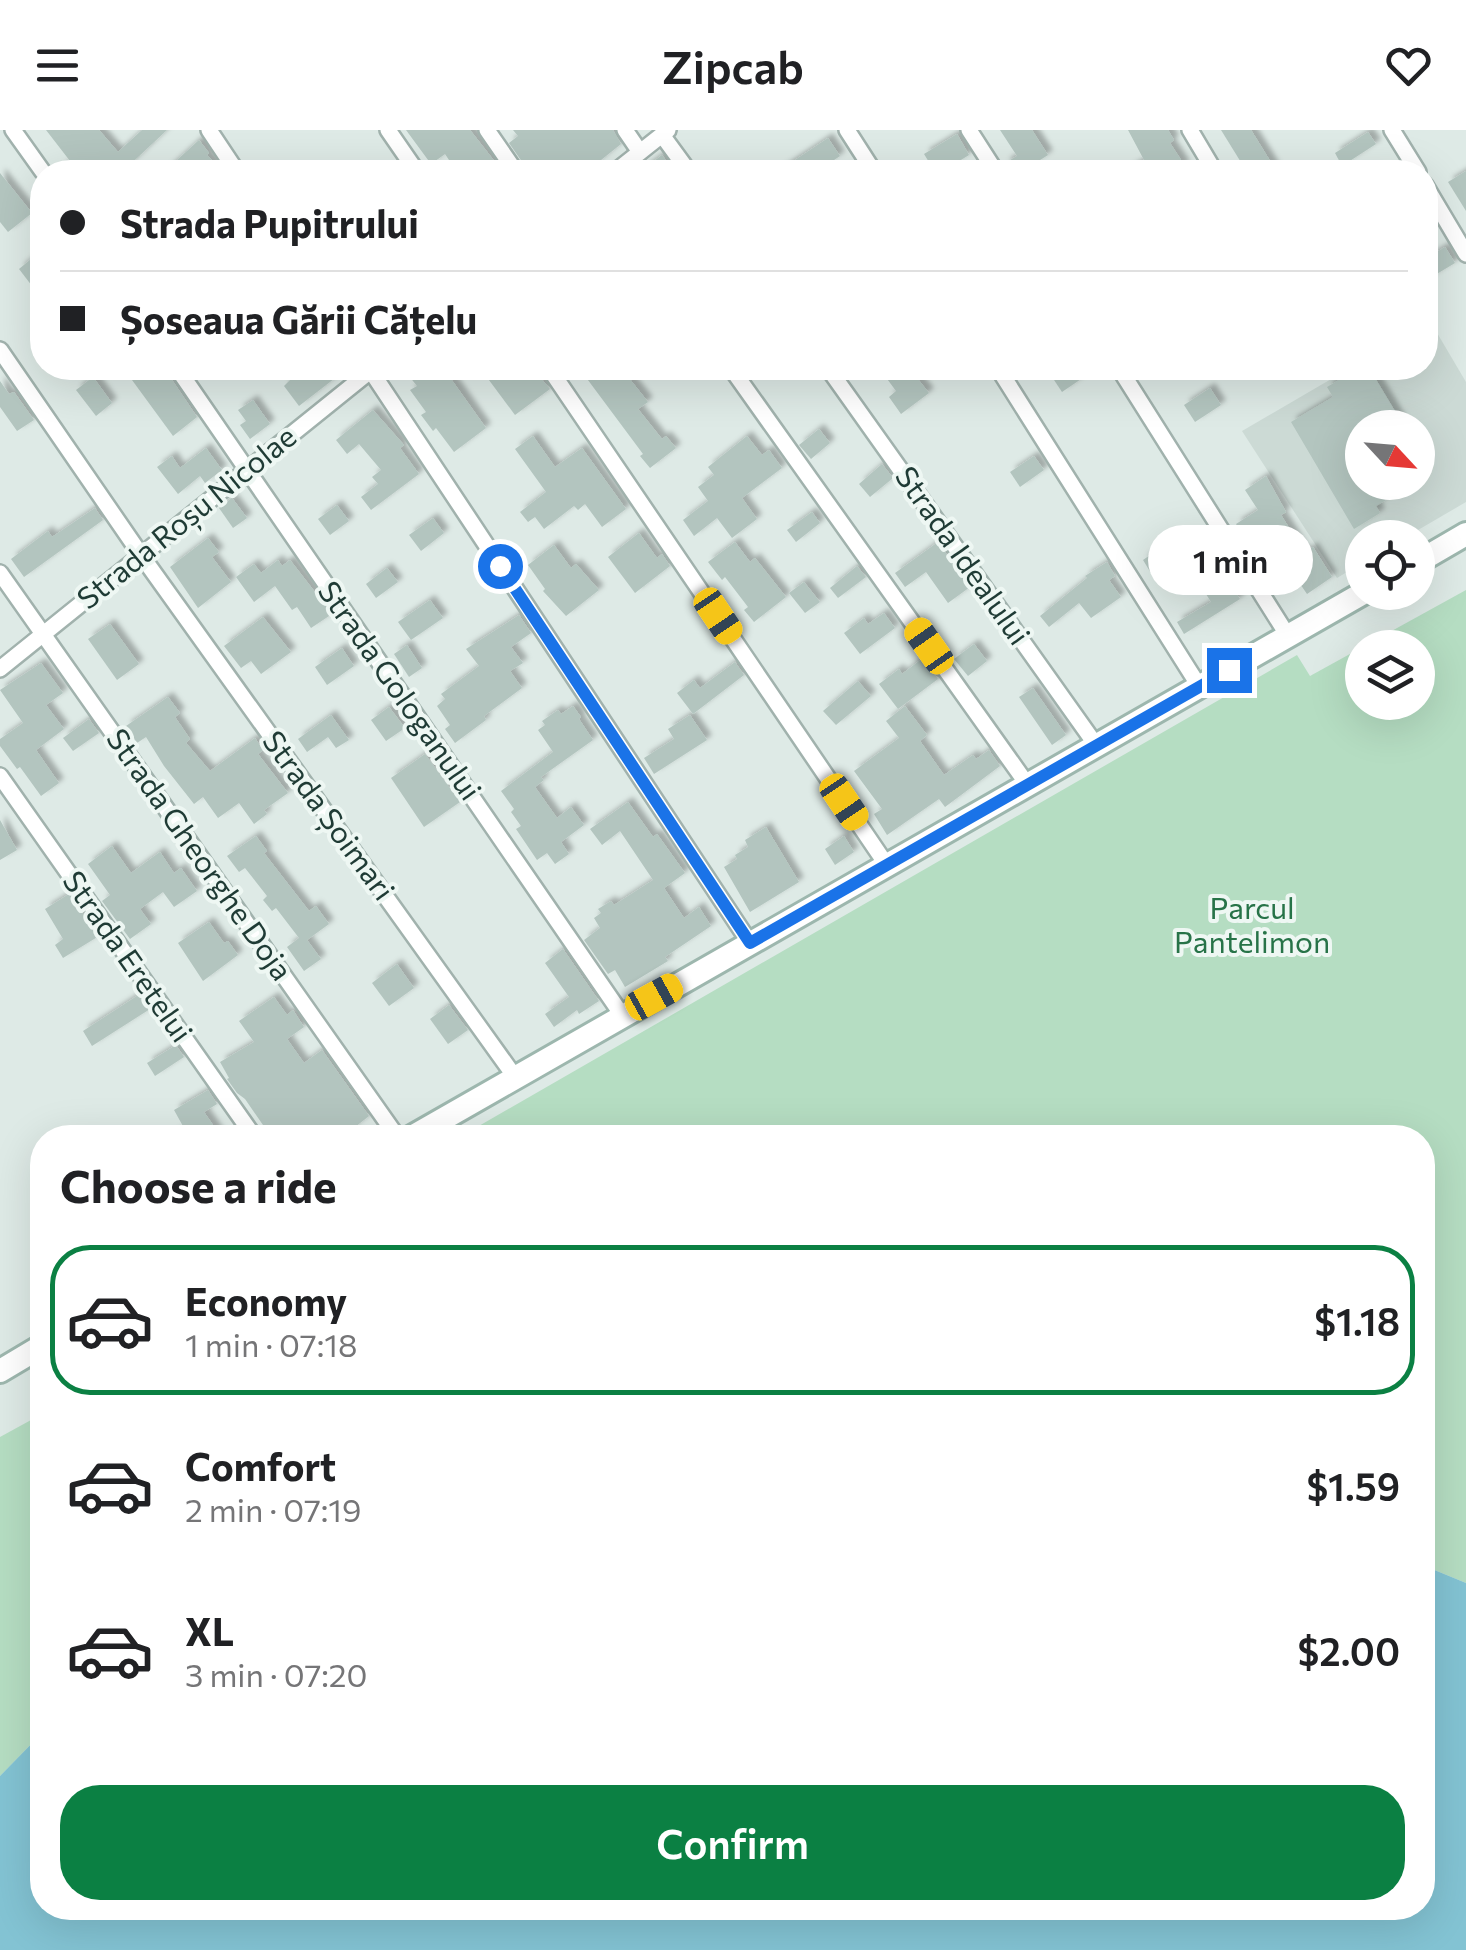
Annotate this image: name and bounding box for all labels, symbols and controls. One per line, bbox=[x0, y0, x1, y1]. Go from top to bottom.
icon: menu bbox=[30, 38, 85, 93]
text: Zipcab bbox=[662, 38, 804, 93]
icon: heart bbox=[1381, 38, 1436, 93]
text: Strada Pupitrului bbox=[120, 199, 419, 246]
text: Șoseaua Gării Cățelu bbox=[120, 295, 477, 342]
north arrow bbox=[1345, 410, 1435, 500]
map controls bbox=[1345, 410, 1435, 720]
street label: Strada Roșu Nicolae bbox=[69, 416, 304, 617]
street label: Strada Idealului bbox=[889, 458, 1039, 651]
button: locate bbox=[1345, 520, 1435, 610]
callout: 1 min bbox=[1146, 525, 1312, 595]
text: 1 min bbox=[1193, 540, 1268, 580]
route start bbox=[478, 544, 523, 589]
street label: Strada Gologanului bbox=[312, 573, 490, 806]
car bbox=[689, 583, 747, 649]
car bbox=[900, 613, 958, 679]
button: layers bbox=[1345, 630, 1435, 720]
route end bbox=[1207, 648, 1252, 693]
street label: Strada Gheorghe Doja bbox=[100, 720, 302, 987]
street label: Strada Șoimari bbox=[255, 723, 404, 908]
car bbox=[815, 769, 873, 835]
street label: Strada Eretelui bbox=[56, 863, 202, 1048]
park label: Parcul Pantelimon bbox=[1174, 888, 1330, 959]
car bbox=[620, 969, 688, 1025]
text: Choose a ride bbox=[60, 1157, 337, 1212]
icon: car bbox=[65, 1275, 155, 1365]
text: Economy bbox=[185, 1277, 347, 1324]
text: $1.18 bbox=[1314, 1297, 1400, 1344]
text: 1 min · 07:18 bbox=[185, 1324, 357, 1364]
icon: car bbox=[65, 1440, 155, 1530]
text: Comfort bbox=[185, 1442, 336, 1489]
text: $1.59 bbox=[1306, 1462, 1400, 1509]
text: 2 min · 07:19 bbox=[185, 1489, 361, 1529]
icon: car bbox=[65, 1605, 155, 1695]
text: XL bbox=[185, 1607, 234, 1654]
text: $2.00 bbox=[1298, 1627, 1400, 1674]
text: 3 min · 07:20 bbox=[185, 1654, 367, 1694]
button: Confirm bbox=[60, 1785, 1405, 1900]

